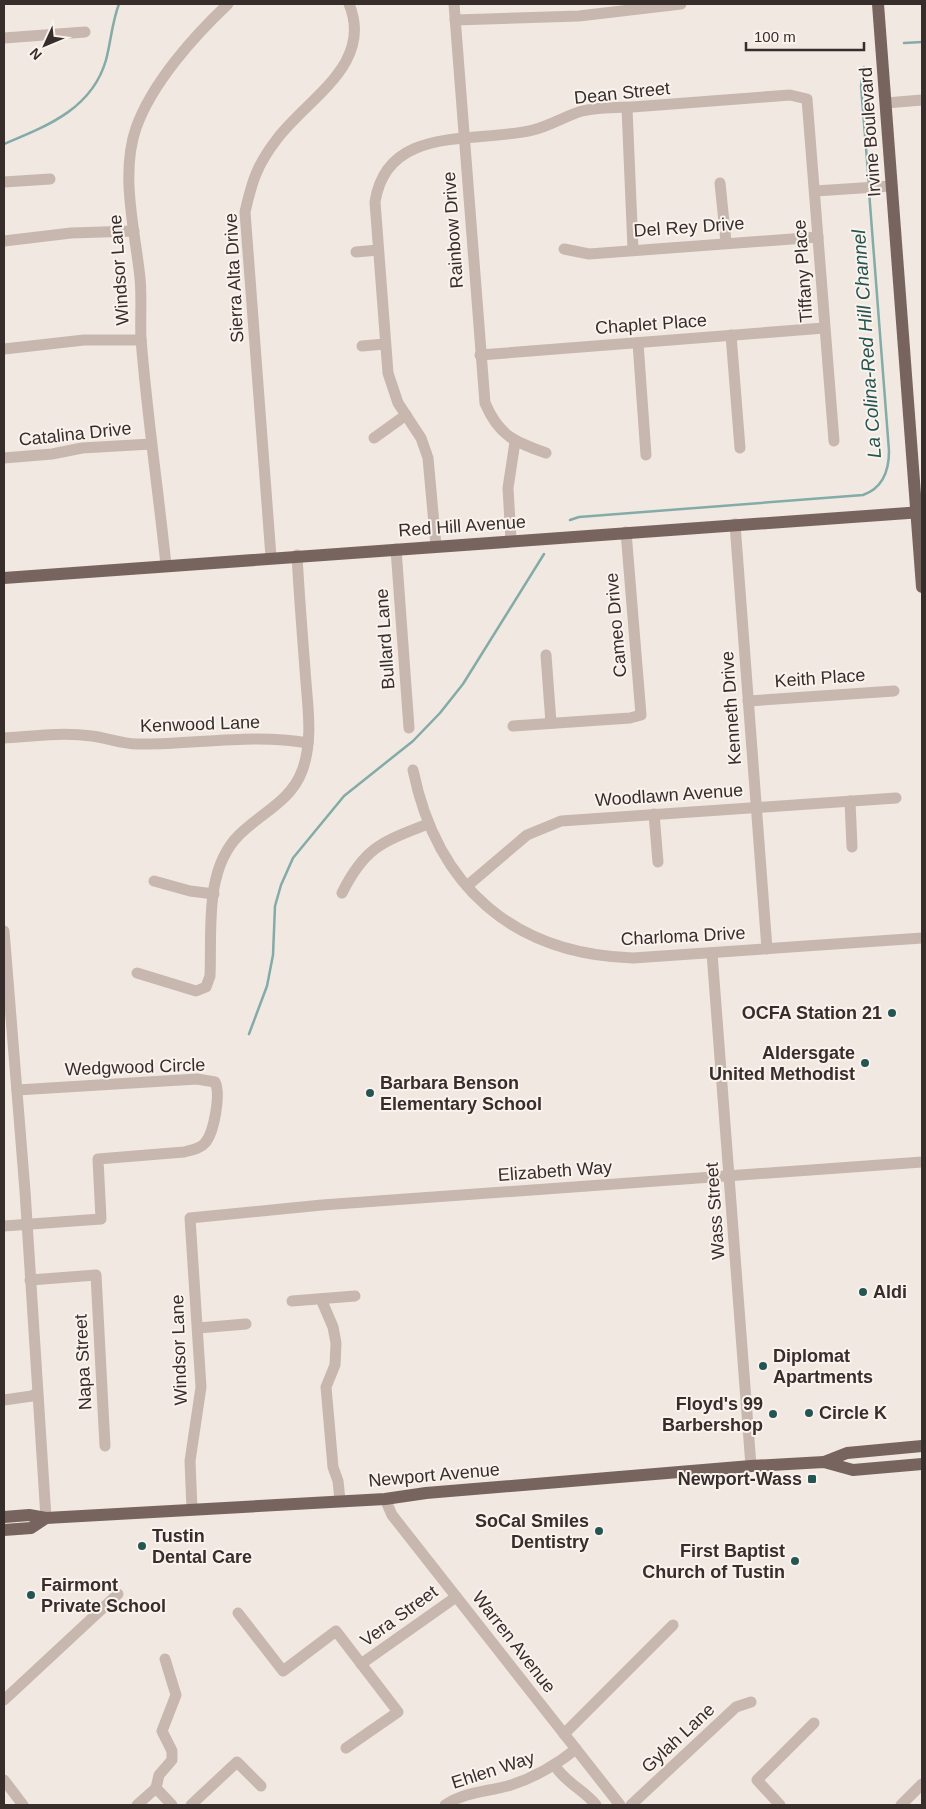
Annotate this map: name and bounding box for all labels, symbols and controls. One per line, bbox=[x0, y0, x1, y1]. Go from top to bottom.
north arrow bbox=[20, 20, 70, 70]
scale bar bbox=[746, 20, 864, 52]
text: 100 m bbox=[754, 28, 796, 45]
text: N bbox=[26, 45, 45, 63]
street label: Irvine Boulevard bbox=[855, 66, 885, 198]
street label: Dean Street bbox=[573, 78, 671, 108]
street label: Rainbow Drive bbox=[439, 171, 467, 289]
street label: Sierra Alta Drive bbox=[221, 213, 247, 343]
street label: Del Rey Drive bbox=[633, 213, 745, 241]
street label: Windsor Lane bbox=[105, 214, 133, 326]
street label: Tiffany Place bbox=[789, 219, 817, 323]
water label: La Colina-Red Hill Channel bbox=[848, 228, 885, 459]
street label: Chaplet Place bbox=[594, 310, 708, 338]
street label: Catalina Drive bbox=[18, 418, 132, 450]
street label: Red Hill Avenue bbox=[398, 512, 526, 540]
street label: Cameo Drive bbox=[601, 572, 631, 678]
street label: Bullard Lane bbox=[371, 588, 399, 690]
street label: Kenneth Drive bbox=[717, 650, 745, 766]
street label: Keith Place bbox=[774, 665, 866, 691]
street label: Kenwood Lane bbox=[140, 712, 260, 736]
street label: Woodlawn Avenue bbox=[594, 780, 744, 810]
street label: Charloma Drive bbox=[620, 923, 746, 949]
place label: OCFA Station 21 bbox=[742, 1003, 882, 1023]
marker: OCFA Station 21 bbox=[886, 1007, 898, 1019]
place label: Aldersgate United Methodist bbox=[709, 1043, 855, 1084]
street label: Wedgwood Circle bbox=[64, 1055, 206, 1079]
marker: Aldersgate United Methodist bbox=[859, 1057, 871, 1069]
place label: Barbara Benson Elementary School bbox=[380, 1073, 542, 1114]
marker: Barbara Benson Elementary School bbox=[364, 1087, 376, 1099]
street label: Elizabeth Way bbox=[497, 1157, 613, 1185]
street label: Wass Street bbox=[702, 1162, 728, 1260]
place label: Aldi bbox=[873, 1282, 907, 1302]
marker: Aldi bbox=[857, 1286, 869, 1298]
street label: Windsor Lane bbox=[167, 1294, 191, 1406]
street label: Napa Street bbox=[70, 1314, 96, 1410]
place label: Diplomat Apartments bbox=[773, 1346, 873, 1387]
marker: Diplomat Apartments bbox=[757, 1360, 769, 1372]
place label: Floyd's 99 Barbershop bbox=[662, 1394, 763, 1435]
place label: Circle K bbox=[819, 1403, 887, 1423]
marker: Circle K bbox=[803, 1407, 815, 1419]
marker: Floyd's 99 Barbershop bbox=[767, 1408, 779, 1420]
street label: Newport Avenue bbox=[367, 1459, 501, 1491]
place label: Newport-Wass bbox=[678, 1469, 802, 1489]
marker: Newport-Wass bbox=[806, 1473, 818, 1485]
place label: SoCal Smiles Dentistry bbox=[475, 1511, 589, 1552]
marker: SoCal Smiles Dentistry bbox=[593, 1525, 605, 1537]
place label: Tustin Dental Care bbox=[152, 1526, 252, 1567]
marker: Tustin Dental Care bbox=[136, 1540, 148, 1552]
place label: First Baptist Church of Tustin bbox=[642, 1541, 785, 1582]
marker: First Baptist Church of Tustin bbox=[789, 1555, 801, 1567]
place label: Fairmont Private School bbox=[41, 1575, 166, 1616]
street label: Vera Street bbox=[357, 1581, 441, 1651]
street label: Warren Avenue bbox=[468, 1587, 560, 1697]
marker: Fairmont Private School bbox=[25, 1589, 37, 1601]
street label: Gylah Lane bbox=[638, 1699, 718, 1777]
street label: Ehlen Way bbox=[449, 1747, 537, 1793]

